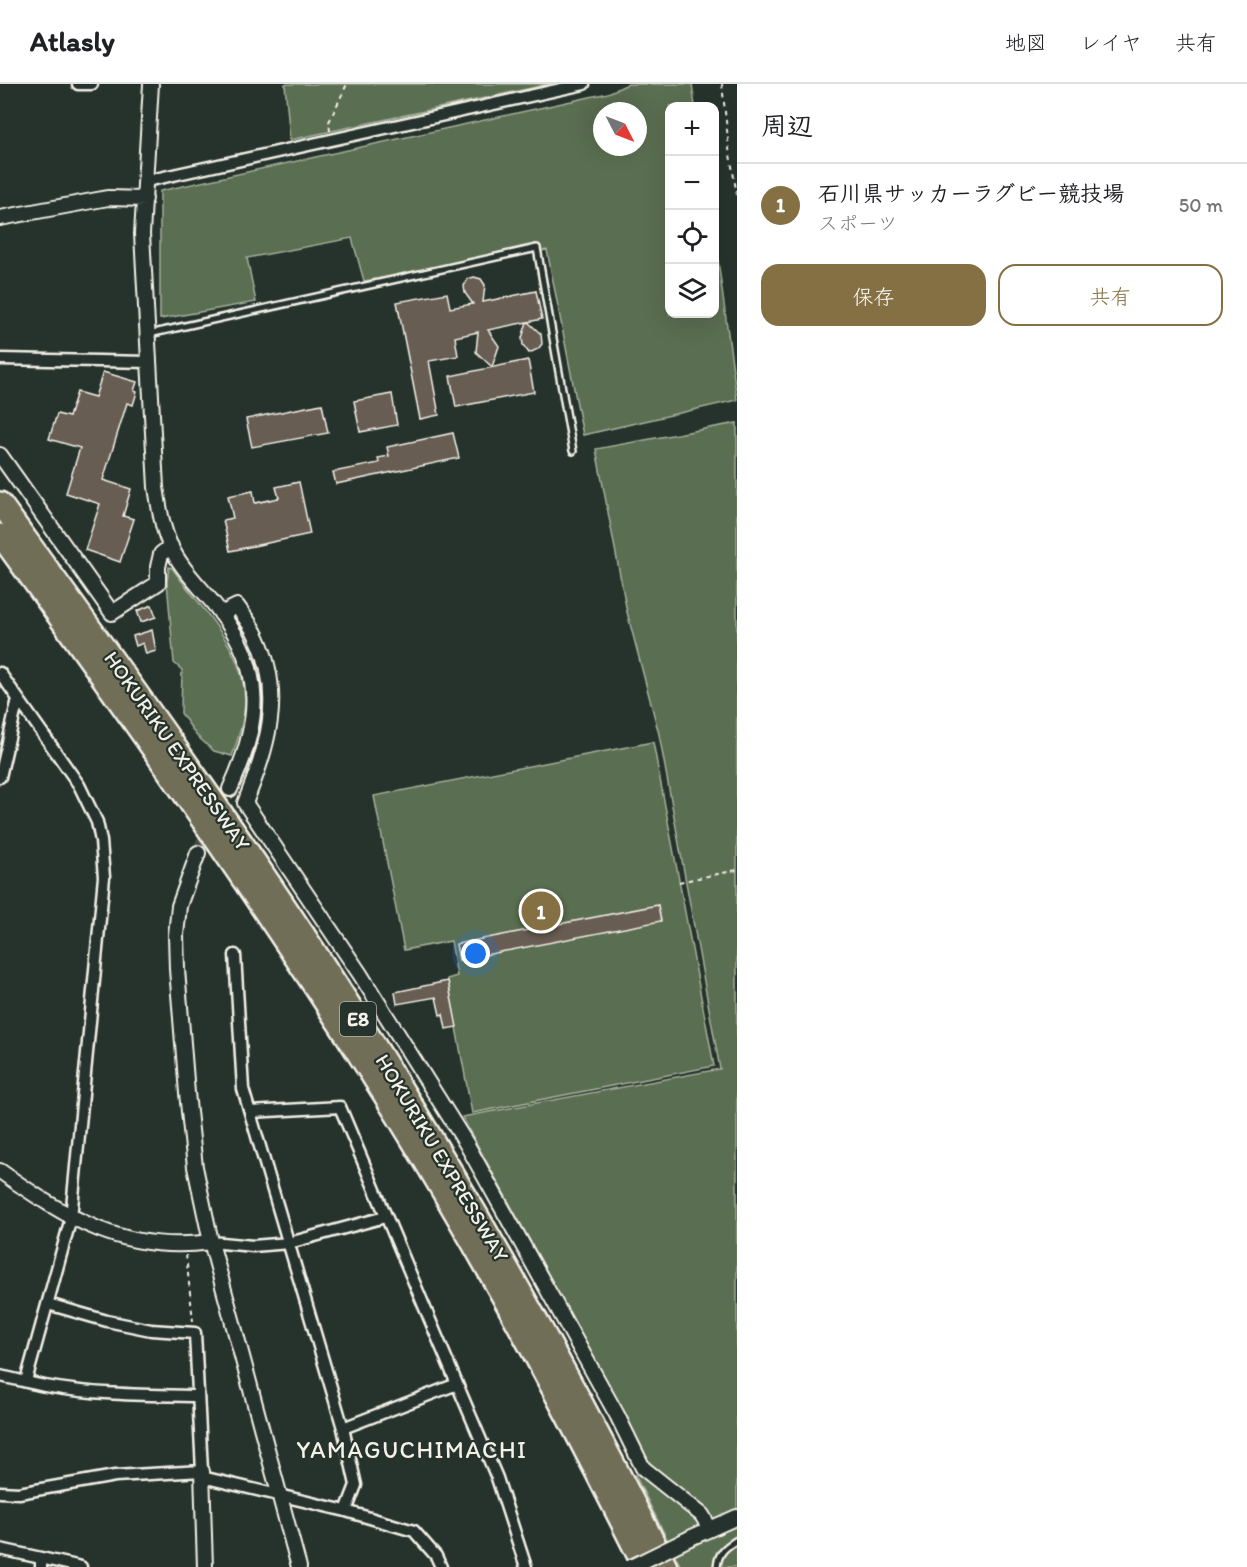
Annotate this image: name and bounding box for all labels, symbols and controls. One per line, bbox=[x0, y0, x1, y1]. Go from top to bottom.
text: Atlasly bbox=[30, 24, 115, 58]
text: 地図 bbox=[1005, 30, 1047, 55]
text: レイヤ bbox=[1080, 30, 1142, 55]
text: 共有 bbox=[1175, 30, 1217, 55]
north arrow bbox=[593, 102, 647, 156]
map controls bbox=[665, 102, 719, 318]
button: + bbox=[665, 102, 719, 156]
text: 周辺 bbox=[761, 110, 813, 142]
button: − bbox=[665, 156, 719, 210]
text: 石川県サッカーラグビー競技場 bbox=[818, 180, 1124, 207]
text: 1 bbox=[776, 193, 785, 217]
text: 50 m bbox=[1179, 193, 1223, 217]
button: locate bbox=[665, 210, 719, 264]
text: スポーツ bbox=[818, 211, 898, 235]
button: layers bbox=[665, 264, 719, 318]
button: 保存 bbox=[761, 264, 986, 326]
button: 共有 bbox=[998, 264, 1223, 326]
street label: HOKURIKU EXPRESSWAY bbox=[99, 646, 256, 855]
pin: 1 bbox=[522, 888, 560, 934]
your location bbox=[461, 939, 490, 968]
road number: E8 bbox=[340, 1002, 376, 1036]
street label: HOKURIKU EXPRESSWAY bbox=[371, 1049, 514, 1266]
district label: YAMAGUCHIMACHI bbox=[296, 1435, 528, 1464]

